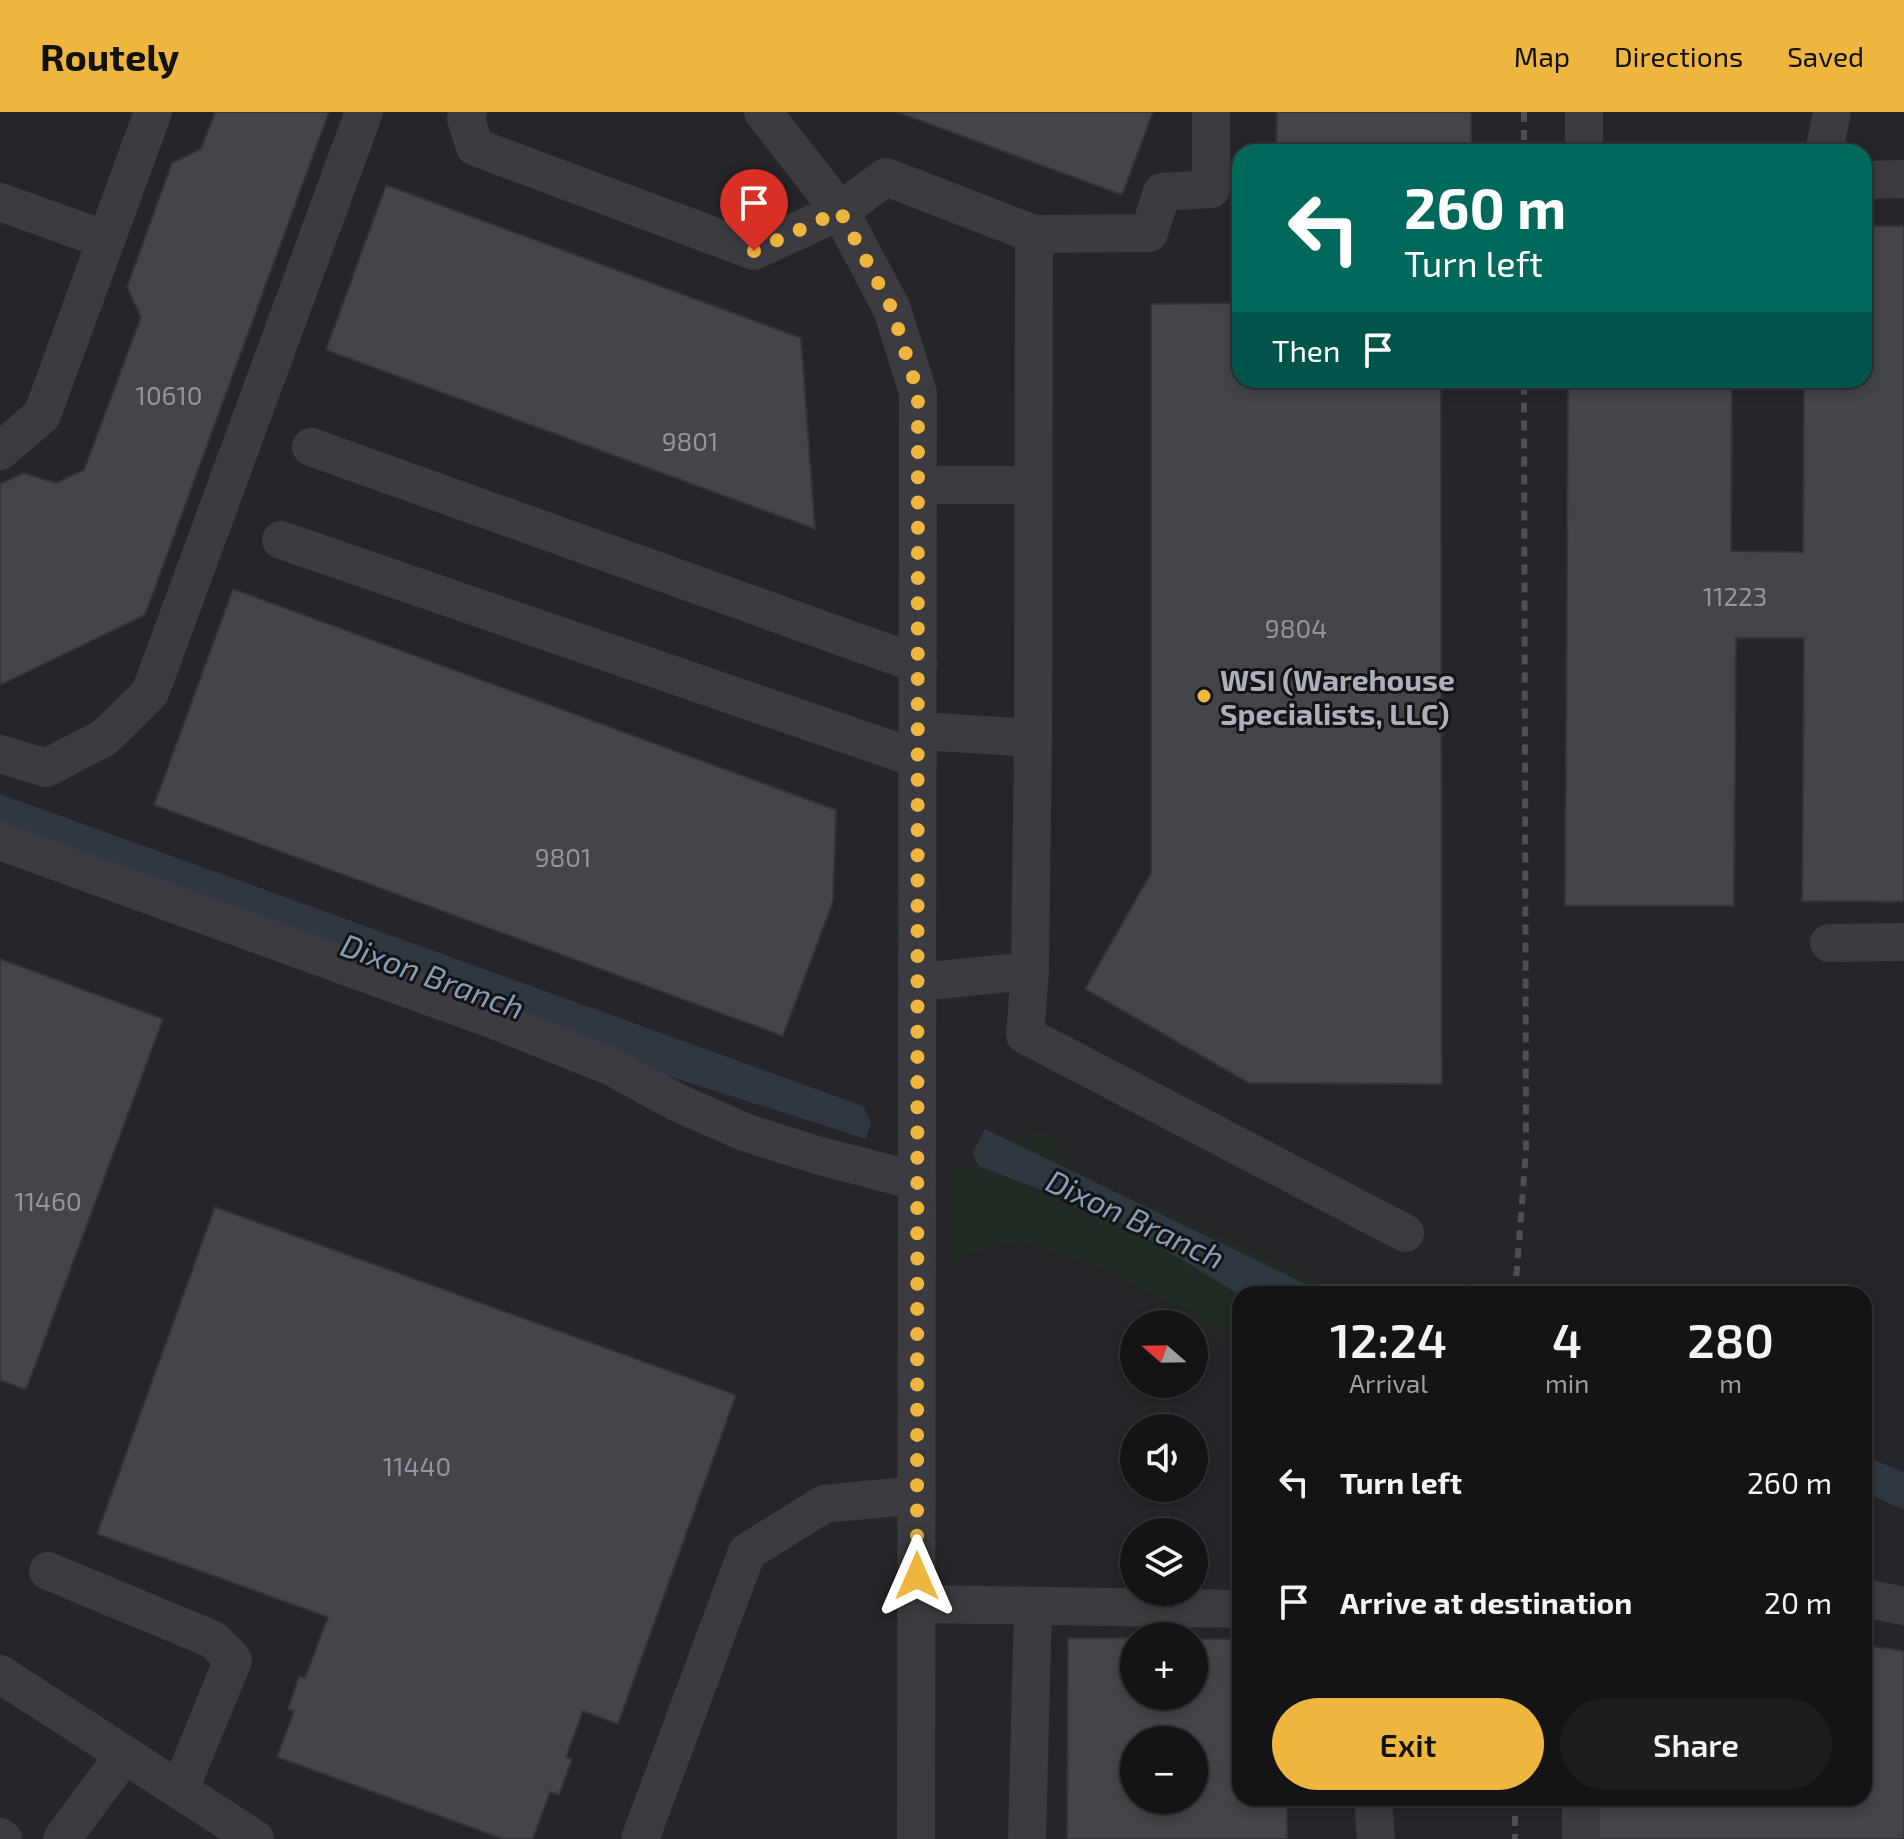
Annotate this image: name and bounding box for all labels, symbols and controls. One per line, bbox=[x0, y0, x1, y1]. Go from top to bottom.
text: Routely bbox=[40, 33, 179, 79]
text: Map bbox=[1514, 39, 1570, 73]
text: Directions bbox=[1614, 39, 1743, 73]
text: Saved bbox=[1787, 39, 1864, 73]
pin bbox=[720, 169, 788, 251]
text: 260 m bbox=[1404, 173, 1566, 240]
icon: left bbox=[1272, 176, 1376, 280]
icon: arrive bbox=[732, 181, 776, 225]
text: Turn left bbox=[1404, 241, 1543, 284]
icon: arrive bbox=[1356, 328, 1400, 372]
text: Then bbox=[1272, 332, 1340, 368]
house number: 10610 bbox=[136, 379, 202, 410]
house number: 9801 bbox=[662, 425, 718, 456]
house number: 11223 bbox=[1703, 580, 1767, 611]
house number: 9804 bbox=[1265, 612, 1327, 643]
place label: WSI (Warehouse Specialists, LLC) bbox=[1220, 661, 1455, 731]
marker: WSI (Warehouse Specialists, LLC) bbox=[1195, 687, 1213, 705]
house number: 9801 bbox=[535, 841, 591, 872]
water label: Dixon Branch bbox=[336, 924, 530, 1026]
water label: Dixon Branch bbox=[1041, 1160, 1231, 1276]
house number: 11460 bbox=[14, 1185, 82, 1216]
north arrow bbox=[1120, 1310, 1208, 1398]
map controls bbox=[1120, 1310, 1208, 1814]
text: 12:24 bbox=[1330, 1310, 1447, 1368]
text: 4 bbox=[1552, 1310, 1582, 1368]
text: 280 bbox=[1687, 1310, 1774, 1368]
text: Arrival bbox=[1349, 1367, 1428, 1398]
text: min bbox=[1545, 1367, 1589, 1398]
text: m bbox=[1719, 1367, 1742, 1398]
button: sound bbox=[1120, 1414, 1208, 1502]
house number: 11440 bbox=[383, 1450, 451, 1481]
icon: left bbox=[1272, 1460, 1316, 1504]
text: Turn left bbox=[1340, 1464, 1462, 1500]
text: 260 m bbox=[1747, 1464, 1832, 1500]
button: layers bbox=[1120, 1518, 1208, 1606]
position arrow bbox=[875, 1534, 959, 1618]
icon: arrive bbox=[1272, 1580, 1316, 1624]
text: Arrive at destination bbox=[1340, 1584, 1632, 1620]
text: 20 m bbox=[1764, 1584, 1832, 1620]
button: + bbox=[1120, 1622, 1208, 1710]
button: Exit bbox=[1272, 1698, 1544, 1790]
button: Share bbox=[1560, 1698, 1832, 1790]
button: − bbox=[1120, 1726, 1208, 1814]

